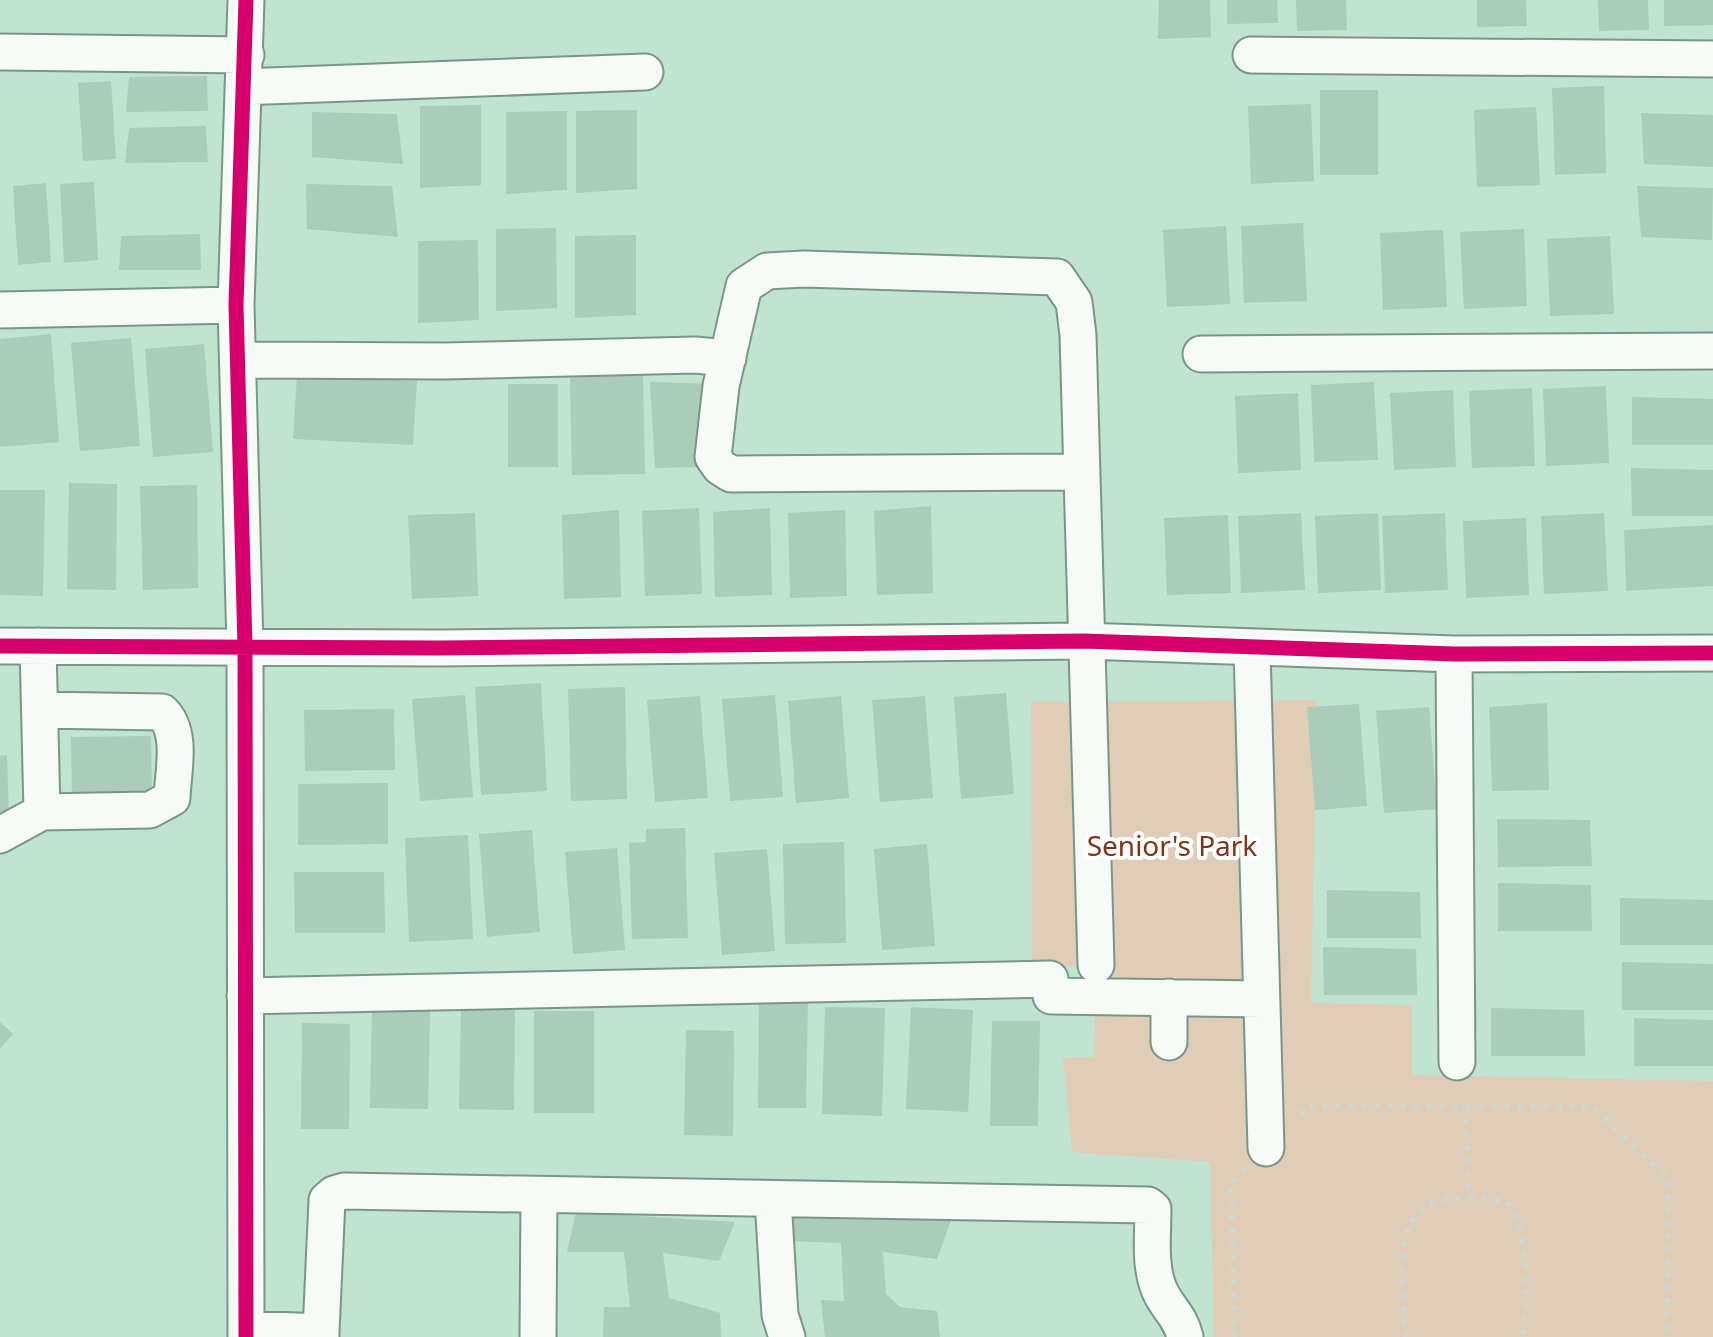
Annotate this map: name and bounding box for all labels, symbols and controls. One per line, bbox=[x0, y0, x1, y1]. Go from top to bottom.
park label: Senior's Park bbox=[1087, 826, 1257, 864]

